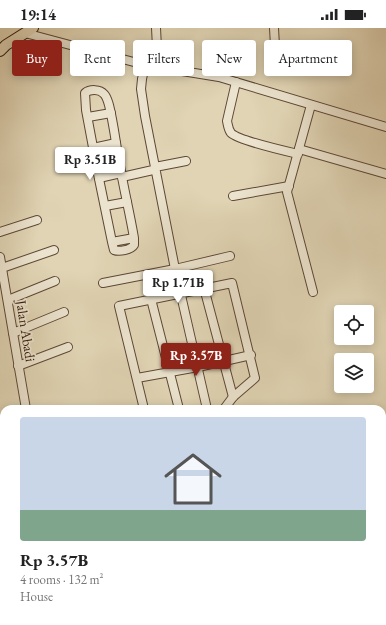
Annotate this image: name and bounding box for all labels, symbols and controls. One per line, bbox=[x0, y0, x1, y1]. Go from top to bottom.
text: 19:14 bbox=[20, 5, 56, 24]
chip: Buy bbox=[12, 40, 62, 76]
chip: Rent bbox=[70, 40, 125, 76]
chip: Filters bbox=[133, 40, 194, 76]
chip: New bbox=[202, 40, 256, 76]
chip: Apartment bbox=[264, 40, 352, 76]
pin: Rp 3.51B bbox=[49, 147, 131, 181]
text: Rp 3.51B bbox=[64, 151, 116, 168]
pin: Rp 1.71B bbox=[137, 270, 219, 304]
text: Rp 1.71B bbox=[152, 274, 204, 291]
street label: Jalan Abadi bbox=[12, 298, 40, 364]
map controls bbox=[334, 305, 374, 393]
button: locate bbox=[334, 305, 374, 345]
pin: Rp 3.57B bbox=[155, 343, 237, 377]
text: Rp 3.57B bbox=[170, 347, 222, 364]
button: layers bbox=[334, 353, 374, 393]
icon: home bbox=[157, 443, 229, 515]
text: Rp 3.57B bbox=[20, 549, 88, 571]
text: 4 rooms · 132 m² bbox=[20, 571, 104, 588]
text: House bbox=[20, 588, 53, 605]

